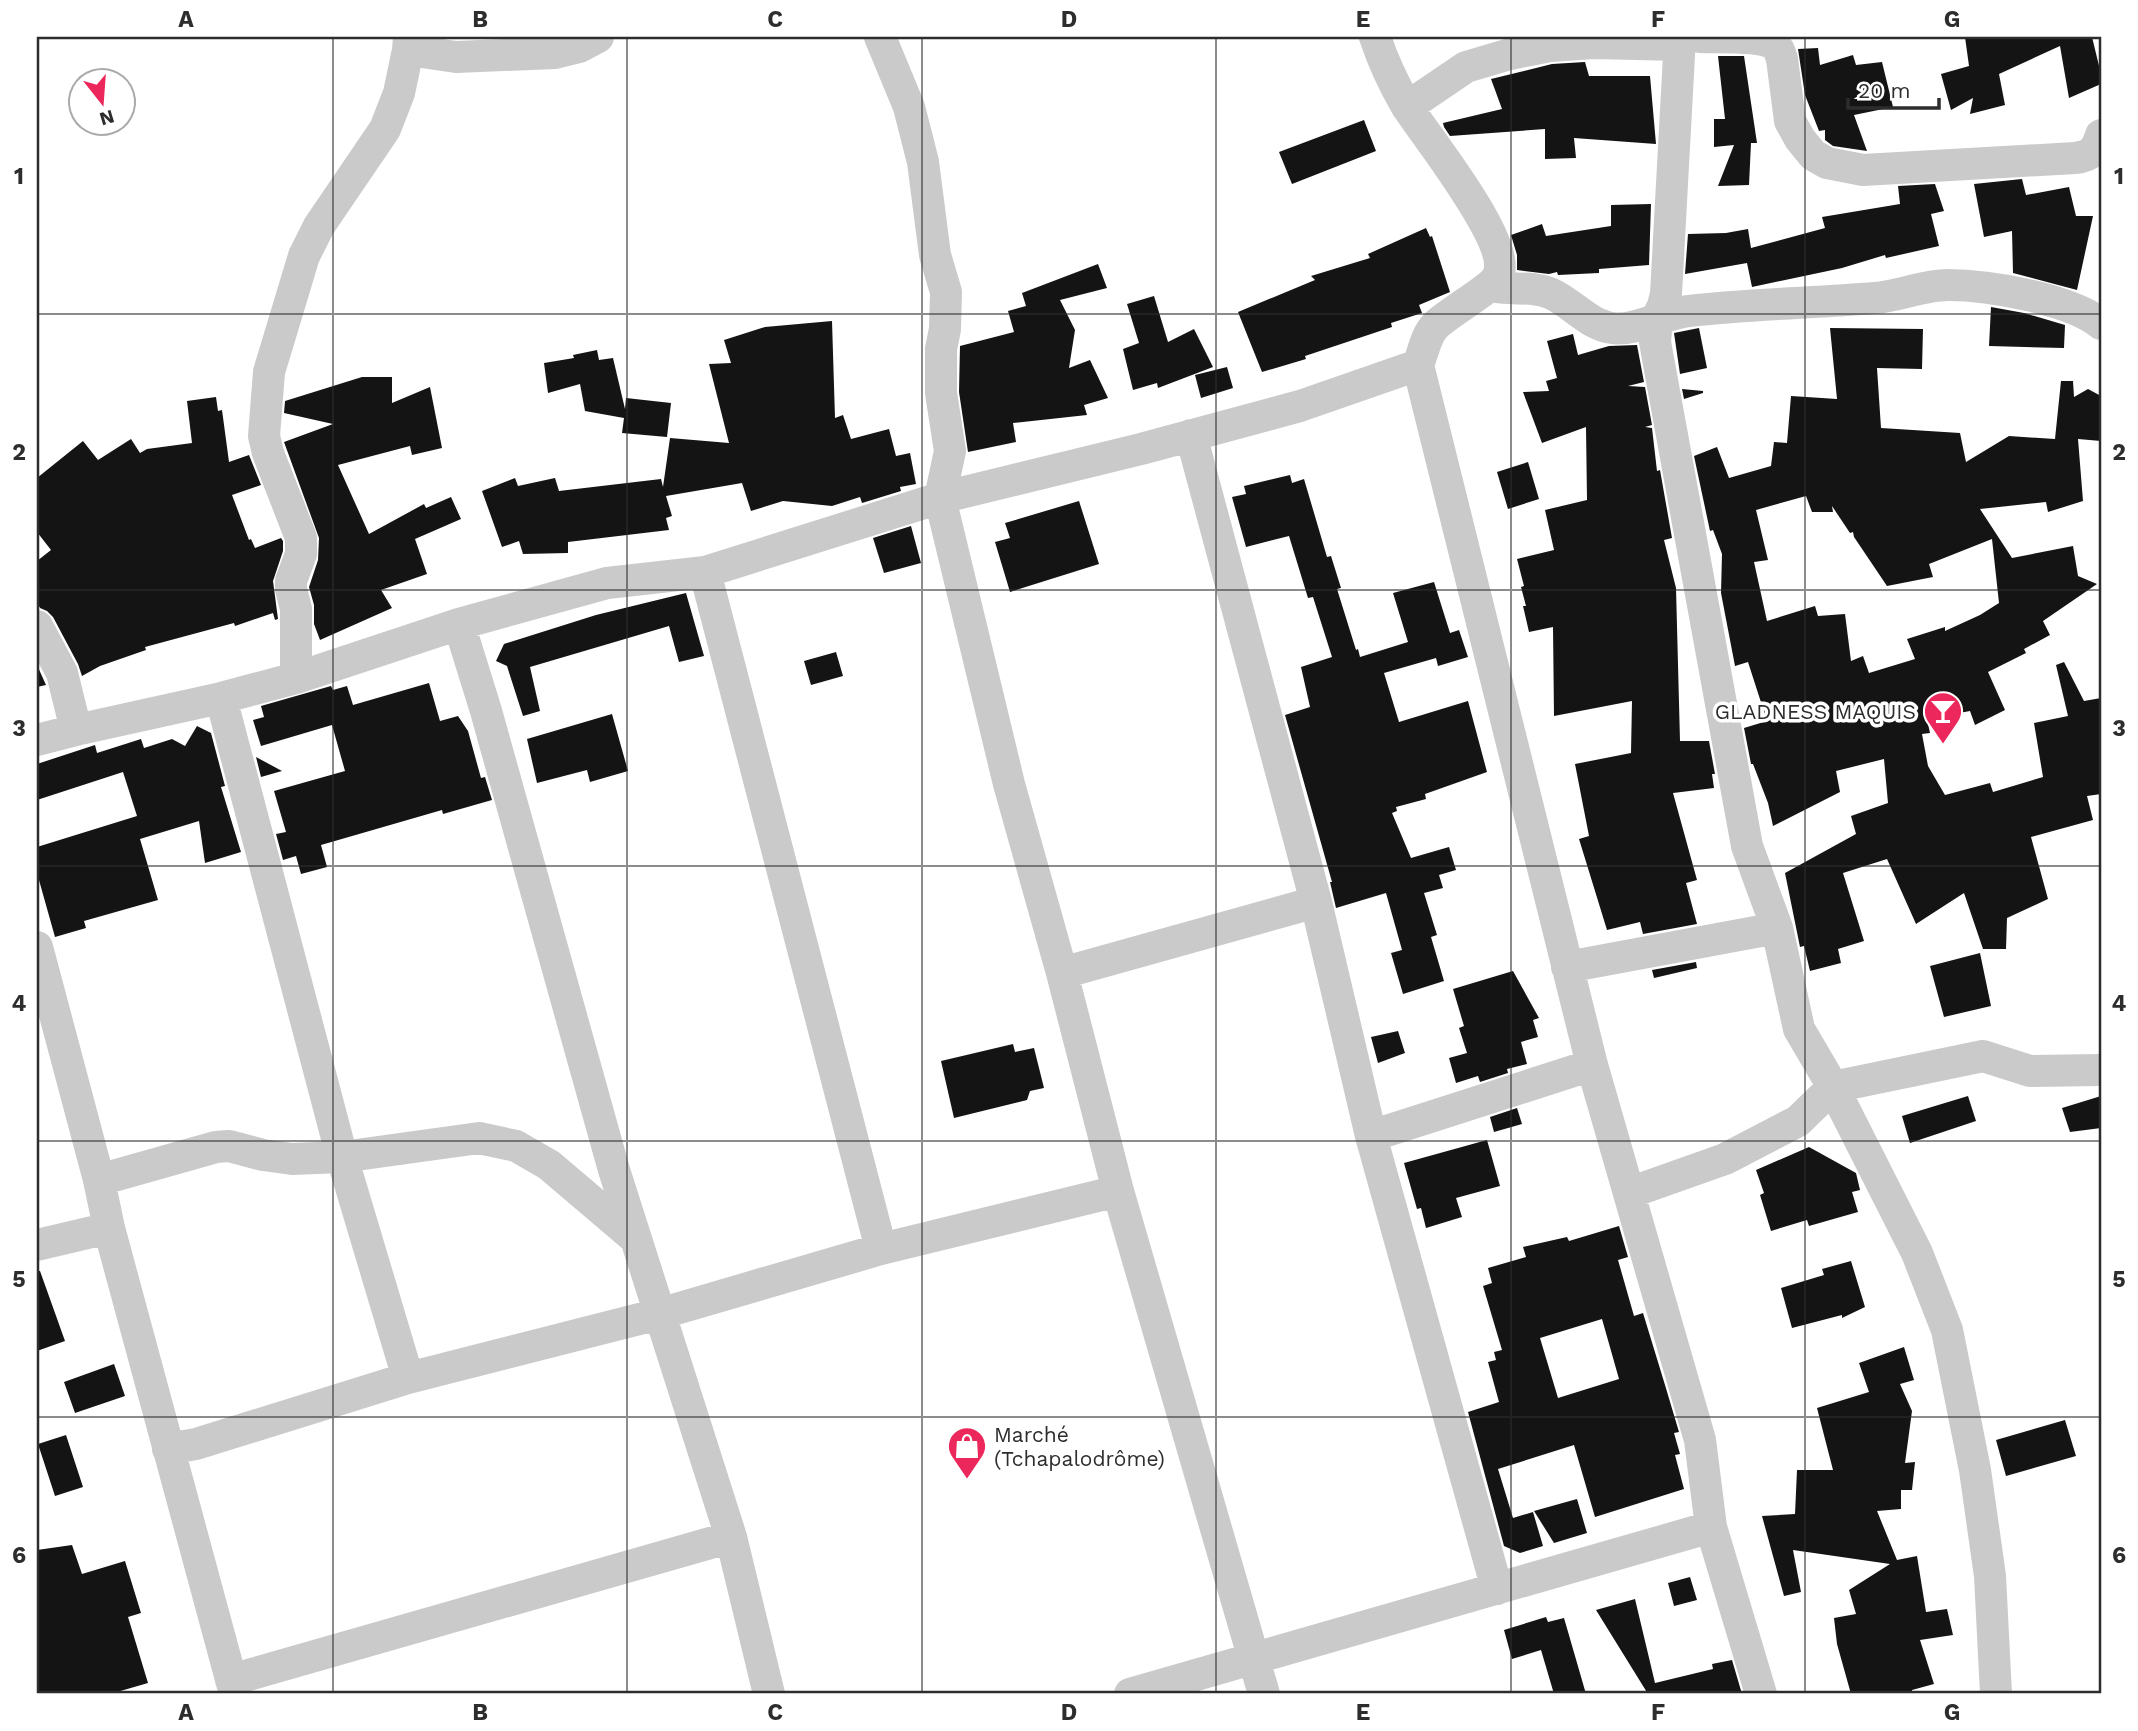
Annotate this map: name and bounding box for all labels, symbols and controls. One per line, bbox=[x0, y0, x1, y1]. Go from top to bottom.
text: A bbox=[178, 6, 194, 33]
text: B bbox=[472, 6, 488, 33]
text: C bbox=[767, 6, 783, 33]
text: D bbox=[1061, 6, 1077, 33]
text: E bbox=[1356, 6, 1370, 33]
text: F bbox=[1651, 6, 1665, 33]
text: G bbox=[1944, 6, 1960, 33]
north arrow bbox=[66, 66, 136, 136]
scale bar bbox=[1848, 66, 1938, 110]
text: 20 m bbox=[1858, 78, 1910, 103]
text: N bbox=[97, 105, 117, 131]
text: 1 bbox=[14, 163, 24, 190]
text: 1 bbox=[2114, 163, 2124, 190]
text: 2 bbox=[12, 439, 26, 466]
text: 2 bbox=[2112, 439, 2126, 466]
bar icon: GLADNESS MAQUIS bbox=[1922, 690, 1964, 745]
place label: GLADNESS MAQUIS bbox=[1715, 699, 1916, 724]
text: 3 bbox=[12, 715, 26, 742]
text: 3 bbox=[2112, 715, 2126, 742]
text: 4 bbox=[12, 990, 27, 1017]
text: 4 bbox=[2112, 990, 2127, 1017]
text: 5 bbox=[12, 1266, 26, 1293]
text: 5 bbox=[2112, 1266, 2126, 1293]
place label: Marché (Tchapalodrôme) bbox=[994, 1422, 1165, 1471]
shop icon: Marché (Tchapalodrôme) bbox=[946, 1425, 988, 1480]
text: 6 bbox=[12, 1542, 26, 1569]
text: 6 bbox=[2112, 1542, 2126, 1569]
text: A bbox=[178, 1699, 194, 1726]
text: B bbox=[472, 1699, 488, 1726]
text: C bbox=[767, 1699, 783, 1726]
text: D bbox=[1061, 1699, 1077, 1726]
text: E bbox=[1356, 1699, 1370, 1726]
text: F bbox=[1651, 1699, 1665, 1726]
text: G bbox=[1944, 1699, 1960, 1726]

